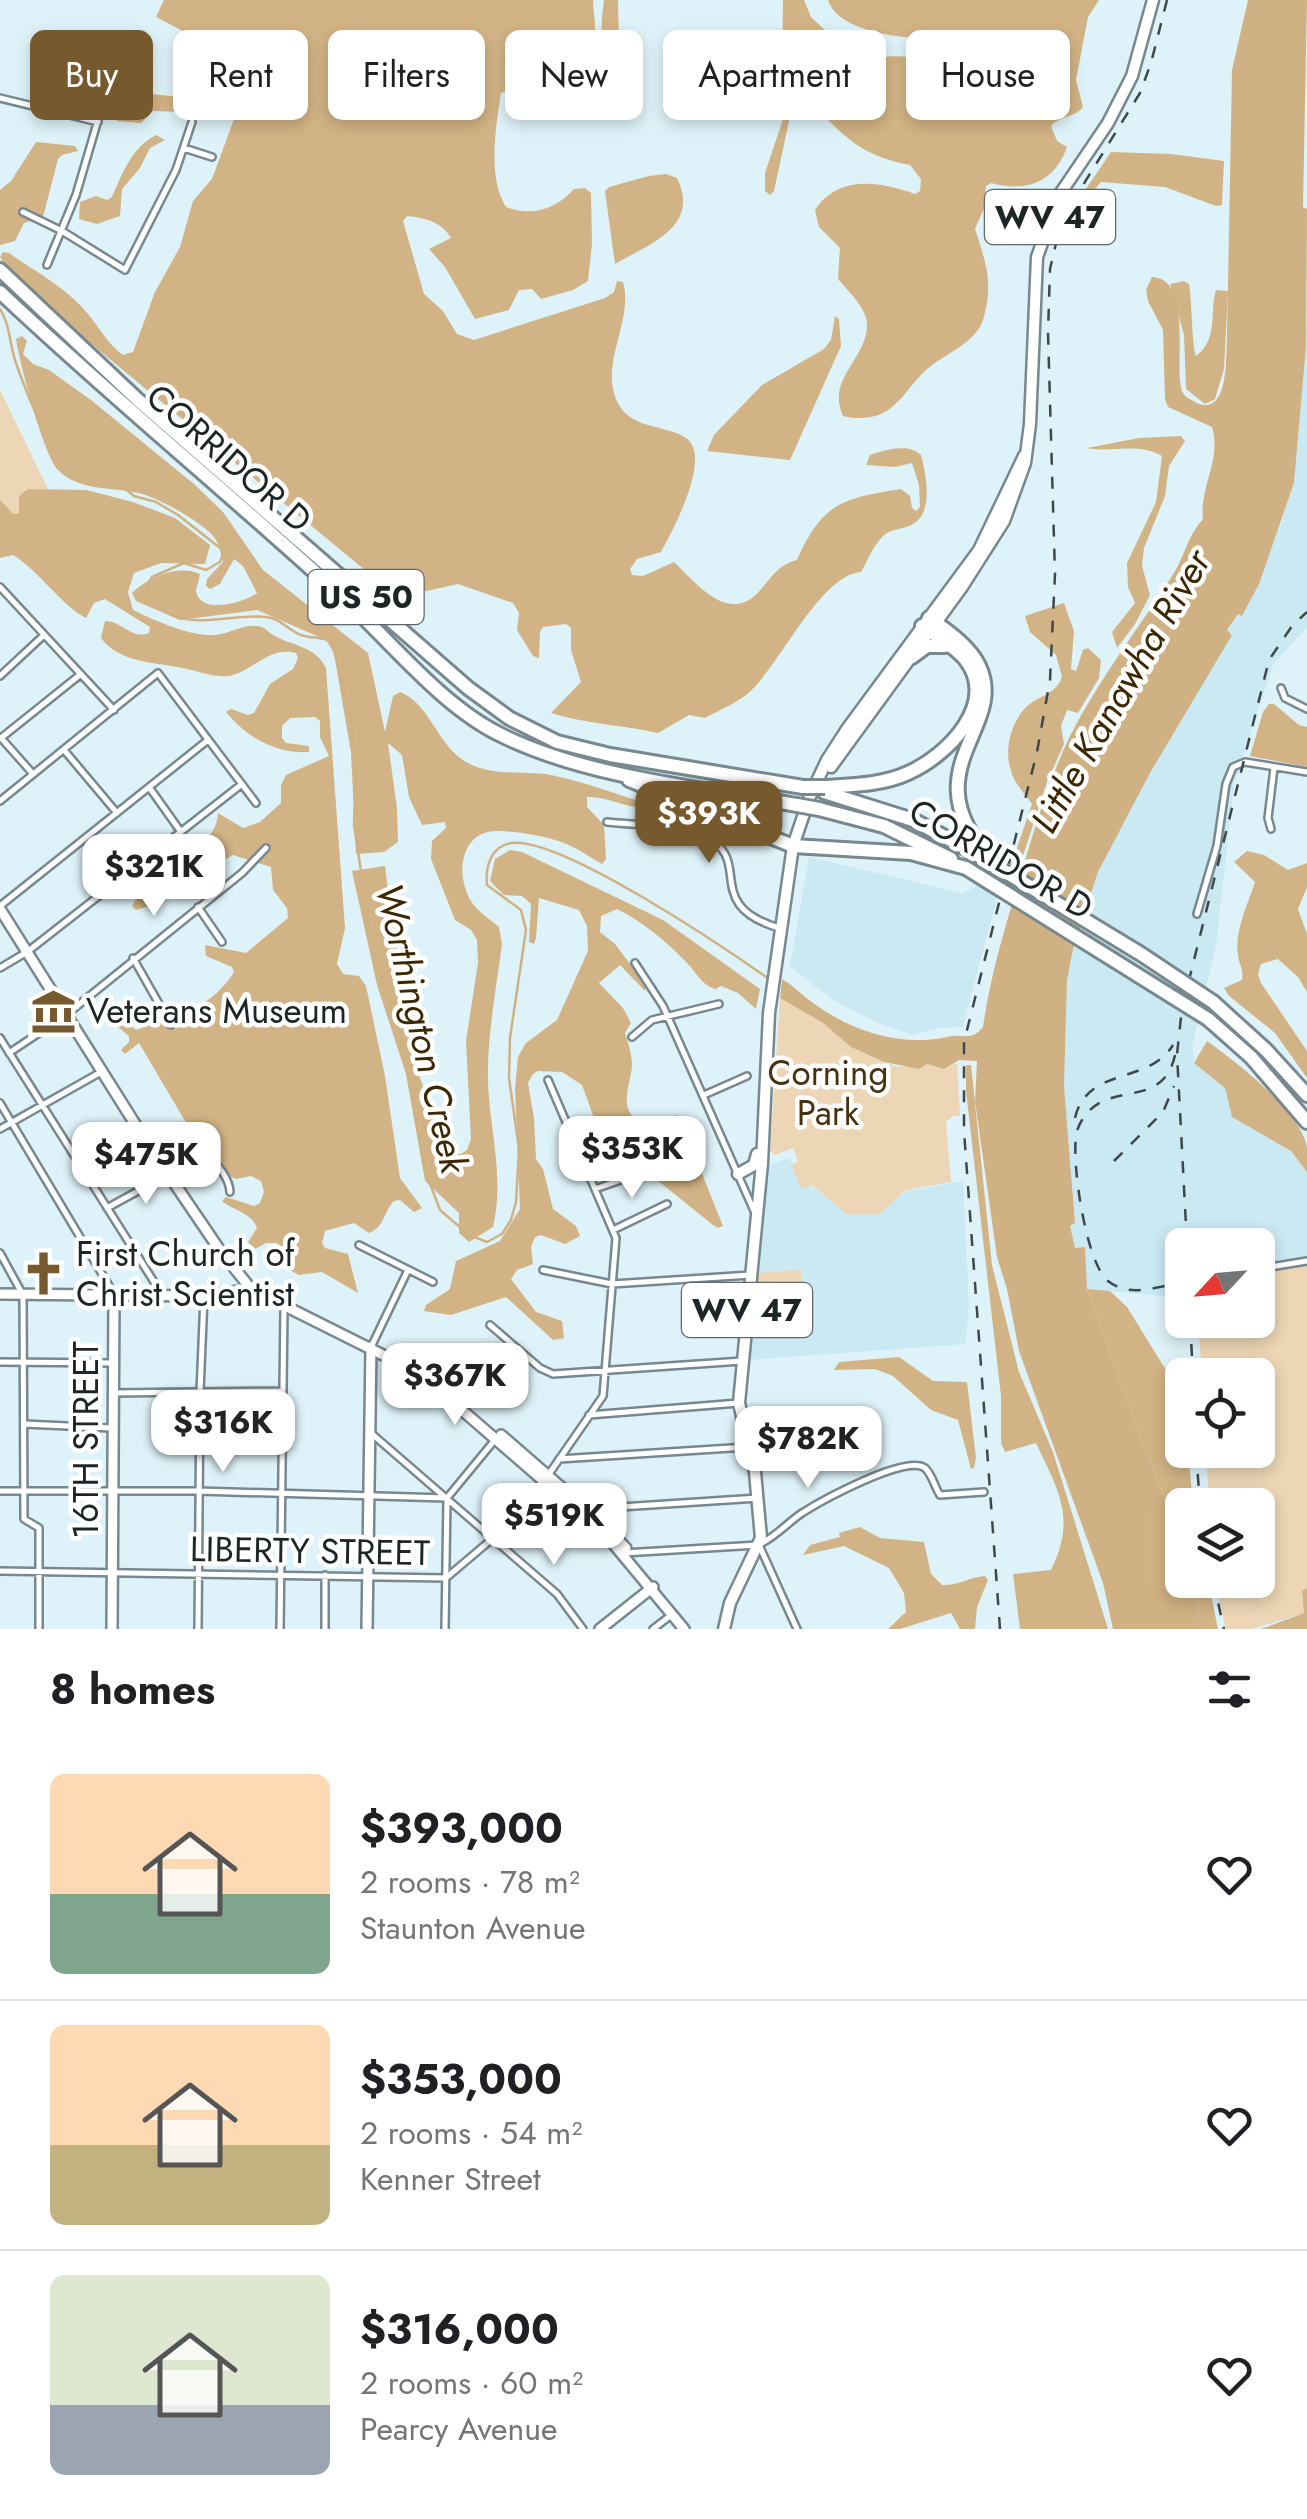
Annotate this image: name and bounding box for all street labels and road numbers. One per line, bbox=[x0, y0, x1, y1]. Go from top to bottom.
road number: WV 47 bbox=[985, 190, 1115, 244]
street label: CORRIDOR D bbox=[135, 372, 323, 544]
road number: US 50 bbox=[308, 570, 424, 624]
street label: CORRIDOR D bbox=[900, 786, 1102, 932]
road number: WV 47 bbox=[682, 1283, 812, 1337]
street label: 16TH STREET bbox=[61, 1341, 111, 1539]
street label: LIBERTY STREET bbox=[190, 1524, 430, 1578]

